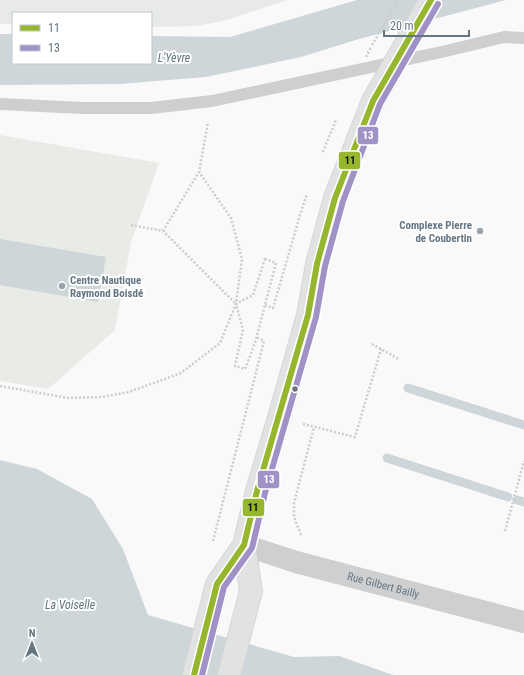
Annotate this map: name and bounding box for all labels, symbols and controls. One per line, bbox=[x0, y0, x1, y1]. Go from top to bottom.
legend bbox=[12, 12, 152, 64]
scale bar bbox=[384, 12, 469, 38]
text: 20 m bbox=[390, 19, 414, 33]
text: 11 bbox=[48, 21, 60, 35]
text: 13 bbox=[48, 41, 60, 55]
water label: L'Yèvre bbox=[158, 51, 191, 65]
line badge: 13 bbox=[357, 126, 379, 145]
text: 13 bbox=[362, 129, 374, 142]
line badge: 11 bbox=[338, 151, 361, 170]
text: 11 bbox=[344, 154, 356, 167]
place label: Complexe Pierre de Coubertin bbox=[399, 219, 472, 245]
marker: Complexe Pierre de Coubertin bbox=[475, 226, 485, 236]
place label: Centre Nautique Raymond Boisdé bbox=[70, 274, 143, 300]
marker: Centre Nautique Raymond Boisdé bbox=[57, 281, 67, 291]
unlabelled marker bbox=[290, 384, 300, 394]
line badge: 13 bbox=[257, 470, 280, 489]
text: 13 bbox=[263, 473, 275, 486]
line badge: 11 bbox=[242, 498, 265, 517]
text: 11 bbox=[247, 501, 259, 514]
street label: Rue Gilbert Bailly bbox=[346, 570, 421, 601]
water label: La Voiselle bbox=[45, 598, 96, 612]
north arrow bbox=[12, 623, 52, 663]
text: N bbox=[29, 627, 36, 640]

